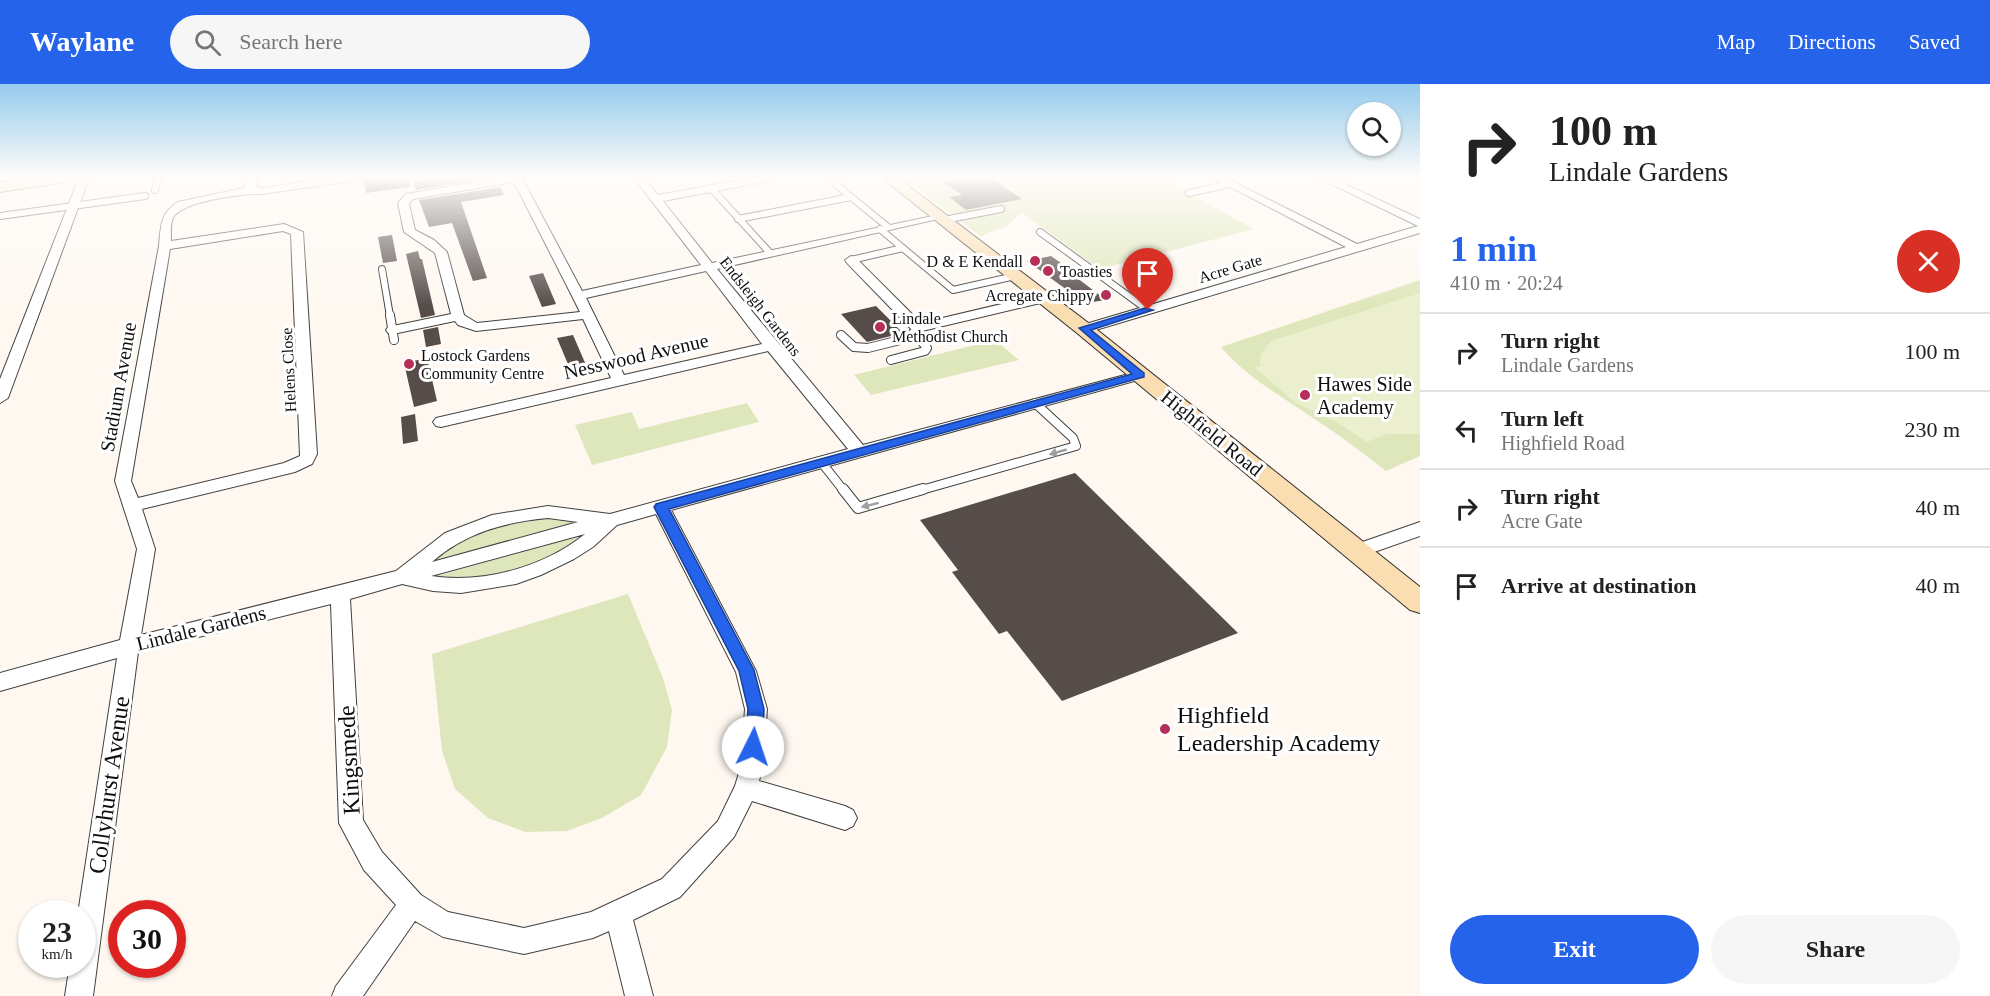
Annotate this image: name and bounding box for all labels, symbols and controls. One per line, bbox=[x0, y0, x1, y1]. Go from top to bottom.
search box bbox=[170, 15, 590, 69]
text: Waylane bbox=[30, 26, 134, 57]
icon: search bbox=[191, 26, 224, 59]
text: Search here bbox=[239, 29, 342, 54]
text: Map bbox=[1717, 30, 1755, 54]
text: Directions bbox=[1788, 30, 1876, 54]
text: Saved bbox=[1909, 30, 1960, 54]
map controls bbox=[1347, 102, 1401, 156]
button: search bbox=[1347, 102, 1401, 156]
icon: right bbox=[1450, 108, 1528, 186]
text: 100 m bbox=[1549, 108, 1658, 154]
text: Lindale Gardens bbox=[1549, 157, 1728, 187]
text: 1 min bbox=[1450, 229, 1537, 269]
button: close bbox=[1897, 230, 1960, 293]
pin bbox=[1122, 248, 1173, 310]
street label: Acre Gate bbox=[1196, 251, 1264, 286]
street label: Endsleigh Gardens bbox=[716, 253, 805, 360]
place label: D & E Kendall bbox=[927, 253, 1024, 270]
marker: D & E Kendall bbox=[1028, 254, 1042, 268]
icon: arrive bbox=[1131, 257, 1164, 290]
place label: Toasties bbox=[1060, 263, 1112, 280]
marker: Toasties bbox=[1041, 264, 1055, 278]
text: 410 m · 20:24 bbox=[1450, 272, 1563, 294]
place label: Acregate Chippy bbox=[985, 287, 1094, 305]
marker: Acregate Chippy bbox=[1099, 288, 1113, 302]
place label: Lindale Methodist Church bbox=[892, 310, 1008, 345]
street label: Stadium Avenue bbox=[96, 320, 140, 454]
marker: Lindale Methodist Church bbox=[873, 320, 887, 334]
street label: Helens Close bbox=[278, 327, 299, 413]
text: Turn right bbox=[1501, 328, 1600, 353]
street label: Nesswood Avenue bbox=[561, 329, 711, 383]
icon: right bbox=[1450, 336, 1483, 369]
text: 100 m bbox=[1904, 339, 1960, 364]
place label: Lostock Gardens Community Centre bbox=[421, 347, 544, 383]
text: Lindale Gardens bbox=[1501, 354, 1634, 376]
marker: Lostock Gardens Community Centre bbox=[402, 357, 416, 371]
place label: Hawes Side Academy bbox=[1317, 373, 1412, 419]
street label: Highfield Road bbox=[1156, 385, 1267, 481]
marker: Hawes Side Academy bbox=[1298, 388, 1312, 402]
text: Turn left bbox=[1501, 406, 1584, 431]
icon: left bbox=[1450, 414, 1483, 447]
text: 230 m bbox=[1904, 417, 1960, 442]
text: Highfield Road bbox=[1501, 432, 1625, 454]
one-way arrow bbox=[1049, 448, 1067, 458]
text: Turn right bbox=[1501, 484, 1600, 509]
icon: right bbox=[1450, 492, 1483, 525]
text: 40 m bbox=[1915, 495, 1960, 520]
one-way arrow bbox=[861, 501, 880, 511]
text: Acre Gate bbox=[1501, 510, 1583, 532]
icon: arrive bbox=[1450, 570, 1483, 603]
text: Arrive at destination bbox=[1501, 573, 1697, 598]
text: 40 m bbox=[1915, 573, 1960, 598]
street label: Lindale Gardens bbox=[134, 601, 268, 655]
street label: Collyhurst Avenue bbox=[84, 695, 134, 875]
place label: Highfield Leadership Academy bbox=[1177, 702, 1380, 756]
street label: Kingsmede bbox=[333, 705, 365, 815]
position arrow bbox=[721, 715, 785, 779]
marker: Highfield Leadership Academy bbox=[1158, 722, 1172, 736]
speed limit sign: 30 bbox=[108, 900, 186, 978]
text: 23 bbox=[42, 915, 72, 948]
button: Exit bbox=[1450, 915, 1699, 984]
button: Share bbox=[1711, 915, 1960, 984]
text: km/h bbox=[42, 946, 72, 962]

